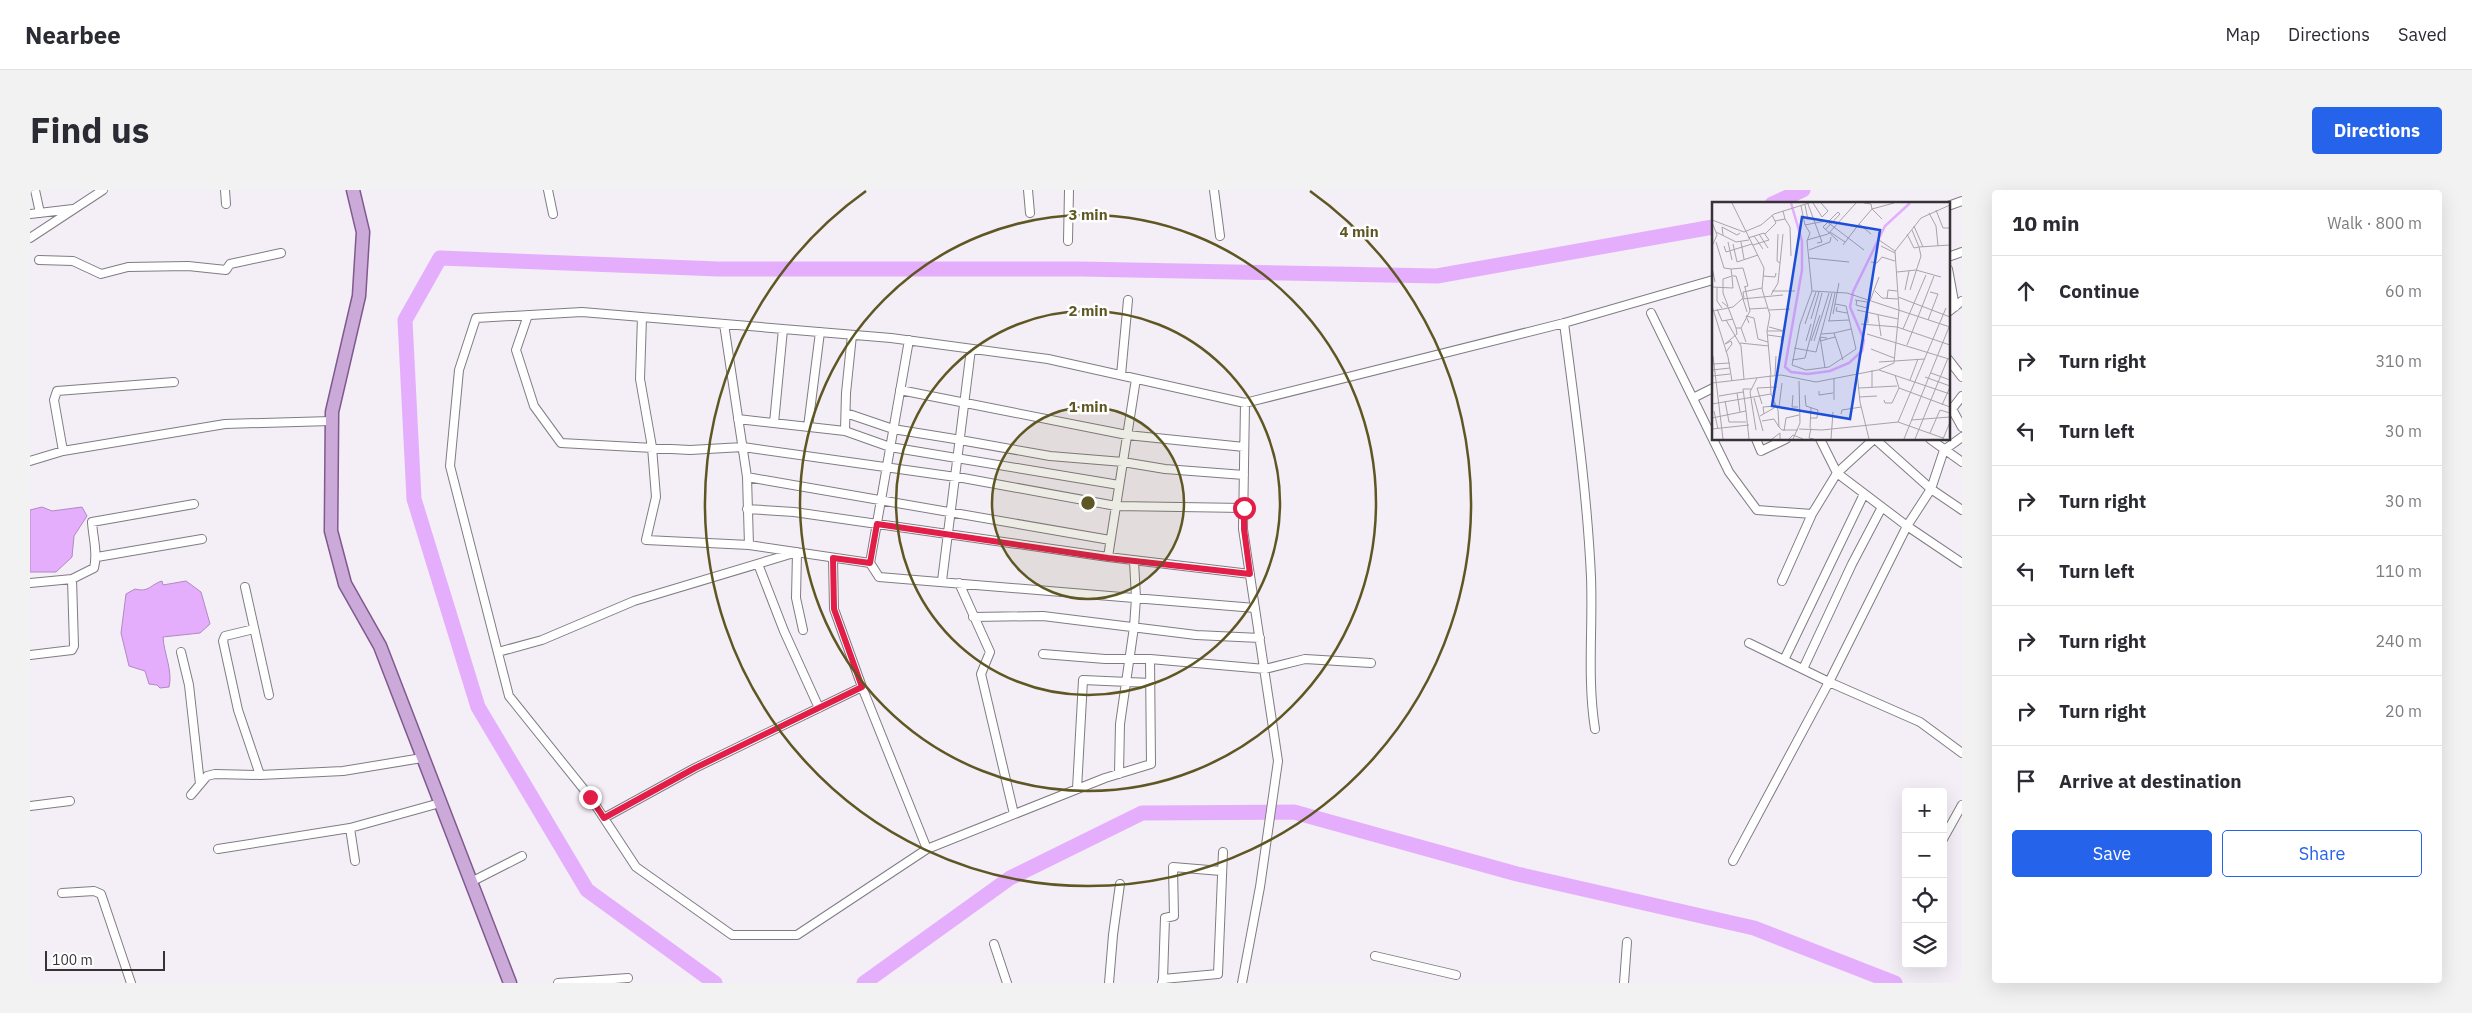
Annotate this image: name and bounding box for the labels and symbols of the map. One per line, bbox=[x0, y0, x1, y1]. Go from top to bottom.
inset map bbox=[1712, 202, 1950, 440]
text: 3 min bbox=[1068, 205, 1108, 224]
text: 4 min bbox=[1339, 222, 1379, 241]
text: 2 min bbox=[1068, 301, 1108, 320]
text: 1 min bbox=[1068, 397, 1108, 416]
centre of rings bbox=[1079, 494, 1097, 512]
route start bbox=[1233, 497, 1256, 520]
route end bbox=[579, 786, 602, 809]
scale bar bbox=[45, 948, 165, 971]

